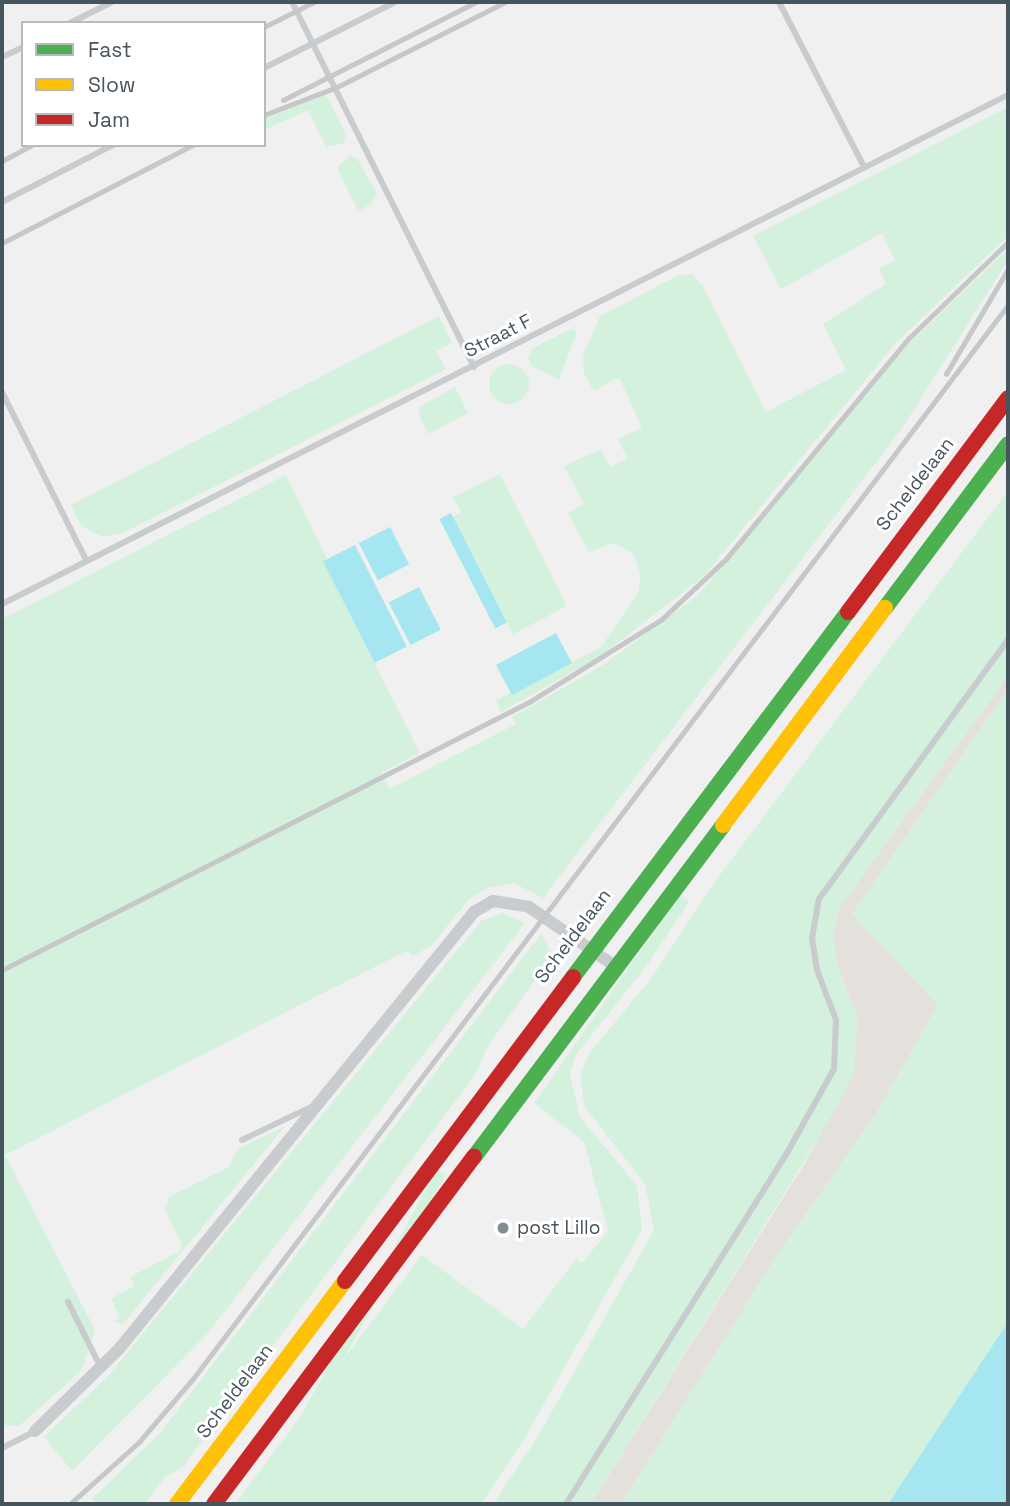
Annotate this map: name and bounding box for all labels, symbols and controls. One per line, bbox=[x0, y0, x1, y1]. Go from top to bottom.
legend bbox=[21, 21, 266, 147]
text: Fast bbox=[88, 36, 132, 63]
text: Slow bbox=[88, 71, 136, 98]
text: Jam bbox=[88, 106, 130, 133]
street label: Straat F bbox=[461, 309, 535, 363]
street label: Scheldelaan bbox=[871, 433, 959, 535]
street label: Scheldelaan bbox=[530, 884, 616, 988]
place label: post Lillo bbox=[517, 1217, 600, 1239]
marker: post Lillo bbox=[495, 1220, 511, 1236]
street label: Scheldelaan bbox=[192, 1339, 278, 1443]

